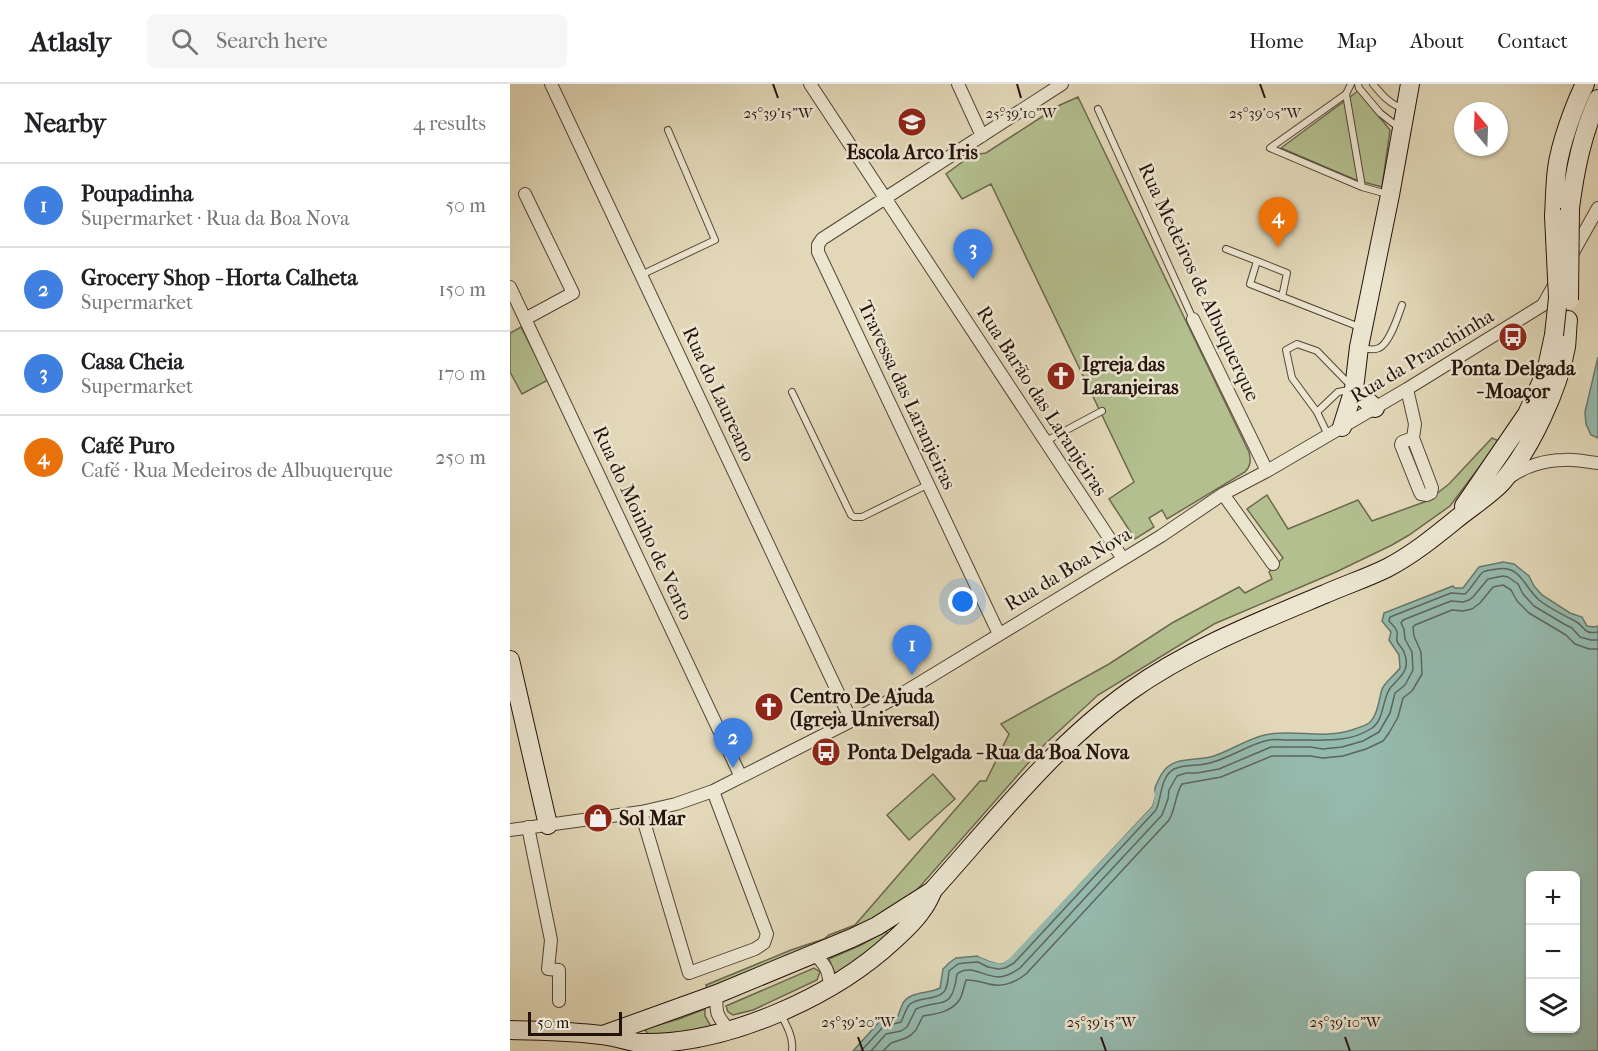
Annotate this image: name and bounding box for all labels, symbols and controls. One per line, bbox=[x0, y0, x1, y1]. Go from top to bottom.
search box bbox=[147, 14, 567, 68]
text: Atlasly bbox=[30, 25, 111, 58]
icon: search bbox=[168, 25, 201, 58]
text: Search here bbox=[216, 28, 328, 54]
text: Home bbox=[1249, 29, 1304, 53]
text: Map bbox=[1337, 29, 1377, 53]
text: About bbox=[1410, 29, 1464, 53]
text: Contact bbox=[1497, 29, 1568, 53]
north arrow bbox=[1454, 102, 1508, 156]
text: 25°39'15"W bbox=[743, 104, 814, 122]
text: 25°39'10"W bbox=[986, 104, 1058, 122]
text: 25°39'05"W bbox=[1229, 104, 1302, 122]
school or university icon: Escola Arco Iris bbox=[896, 106, 928, 138]
text: Nearby bbox=[24, 108, 106, 139]
text: 4 results bbox=[413, 112, 486, 135]
place label: Escola Arco Iris bbox=[846, 141, 978, 164]
street label: Rua Medeiros de Albuquerque bbox=[1134, 159, 1264, 405]
text: Poupadinha bbox=[81, 181, 193, 207]
text: 1 bbox=[40, 194, 47, 217]
text: 50 m bbox=[445, 194, 486, 217]
pin: 4 bbox=[1258, 198, 1298, 247]
text: Supermarket · Rua da Boa Nova bbox=[81, 207, 350, 230]
pin: 3 bbox=[954, 230, 992, 279]
text: Grocery Shop - Horta Calheta bbox=[81, 265, 358, 291]
text: 2 bbox=[38, 278, 49, 301]
text: 150 m bbox=[438, 278, 486, 301]
text: Supermarket bbox=[81, 291, 193, 314]
street label: Travessa das Laranjeiras bbox=[853, 297, 961, 493]
street label: Rua Barão das Laranjeiras bbox=[972, 302, 1112, 500]
street label: Rua da Pranchinha bbox=[1346, 304, 1498, 408]
bus stop icon: Ponta Delgada - Moaçor bbox=[1497, 321, 1529, 353]
street label: Rua do Laureano bbox=[678, 323, 760, 465]
text: Casa Cheia bbox=[81, 349, 184, 375]
place label: Igreja das Laranjeiras bbox=[1082, 353, 1179, 399]
place label: Ponta Delgada - Moaçor bbox=[1451, 357, 1576, 404]
church icon: Igreja das Laranjeiras bbox=[1045, 360, 1077, 392]
text: 3 bbox=[39, 362, 48, 385]
text: 170 m bbox=[437, 362, 486, 385]
text: Supermarket bbox=[81, 375, 193, 398]
street label: Rua do Moinho de Vento bbox=[588, 422, 698, 624]
text: Café Puro bbox=[81, 433, 175, 459]
text: 4 bbox=[38, 446, 49, 469]
text: 250 m bbox=[435, 446, 486, 469]
text: Café · Rua Medeiros de Albuquerque bbox=[81, 459, 393, 482]
street label: Rua da Boa Nova bbox=[1000, 522, 1136, 616]
your location bbox=[948, 587, 977, 616]
pin: 1 bbox=[892, 626, 932, 675]
place label: Centro De Ajuda (Igreja Universal) bbox=[790, 685, 939, 731]
church icon: Centro De Ajuda (Igreja Universal) bbox=[753, 691, 785, 723]
pin: 2 bbox=[714, 718, 752, 768]
bus stop icon: Ponta Delgada - Rua da Boa Nova bbox=[810, 736, 842, 768]
place label: Ponta Delgada - Rua da Boa Nova bbox=[847, 741, 1130, 764]
shop icon: Sol Mar bbox=[582, 802, 614, 834]
place label: Sol Mar bbox=[619, 807, 686, 830]
map controls bbox=[1526, 871, 1580, 1033]
button: + bbox=[1526, 871, 1580, 925]
button: − bbox=[1526, 925, 1580, 979]
button: layers bbox=[1526, 979, 1580, 1033]
scale bar bbox=[528, 1009, 622, 1036]
text: 50 m bbox=[537, 1013, 569, 1032]
text: 25°39'20"W bbox=[821, 1013, 896, 1031]
text: 25°39'15"W bbox=[1066, 1013, 1137, 1031]
text: 25°39'10"W bbox=[1310, 1013, 1382, 1031]

